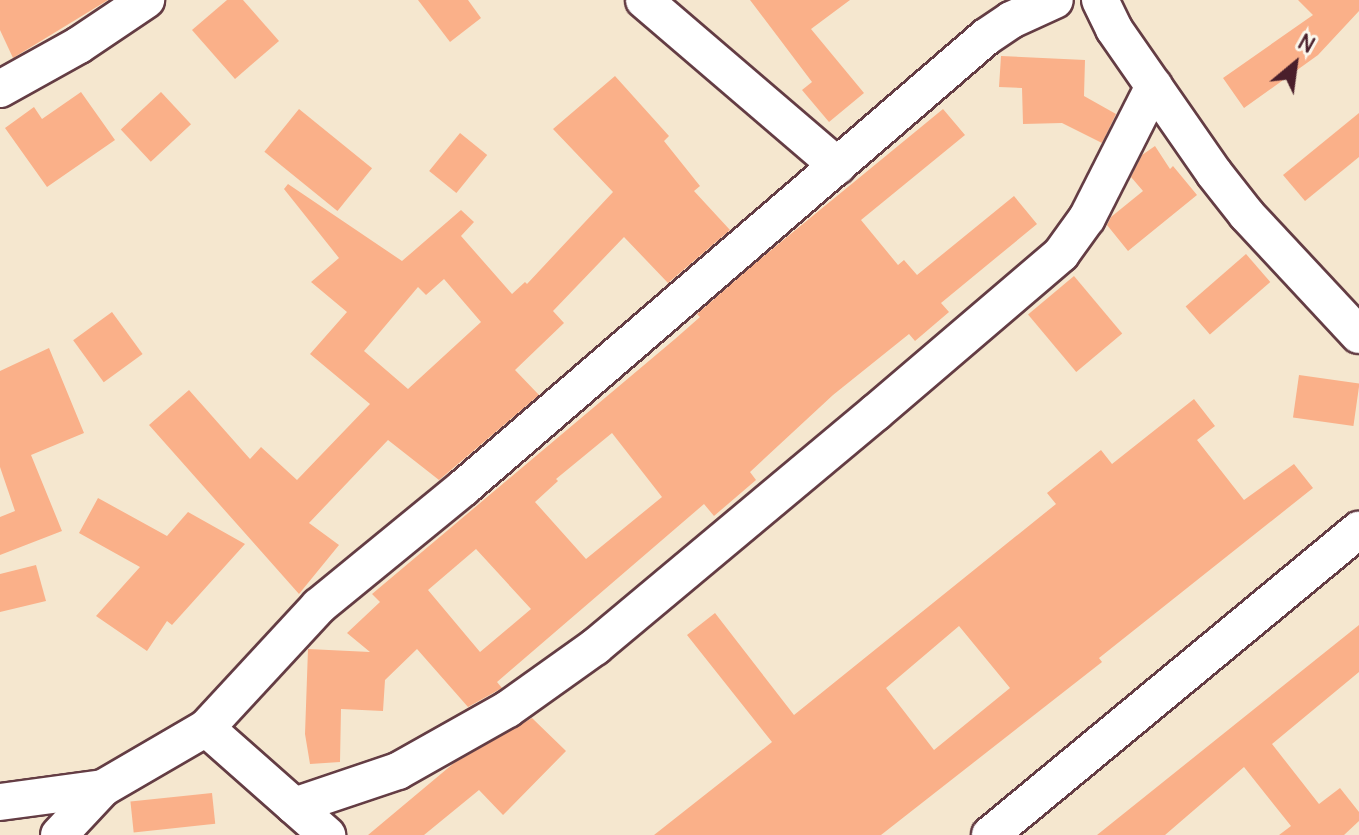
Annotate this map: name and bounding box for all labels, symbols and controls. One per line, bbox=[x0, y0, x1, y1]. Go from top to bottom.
north arrow bbox=[1255, 24, 1335, 104]
text: N bbox=[1293, 27, 1320, 59]

